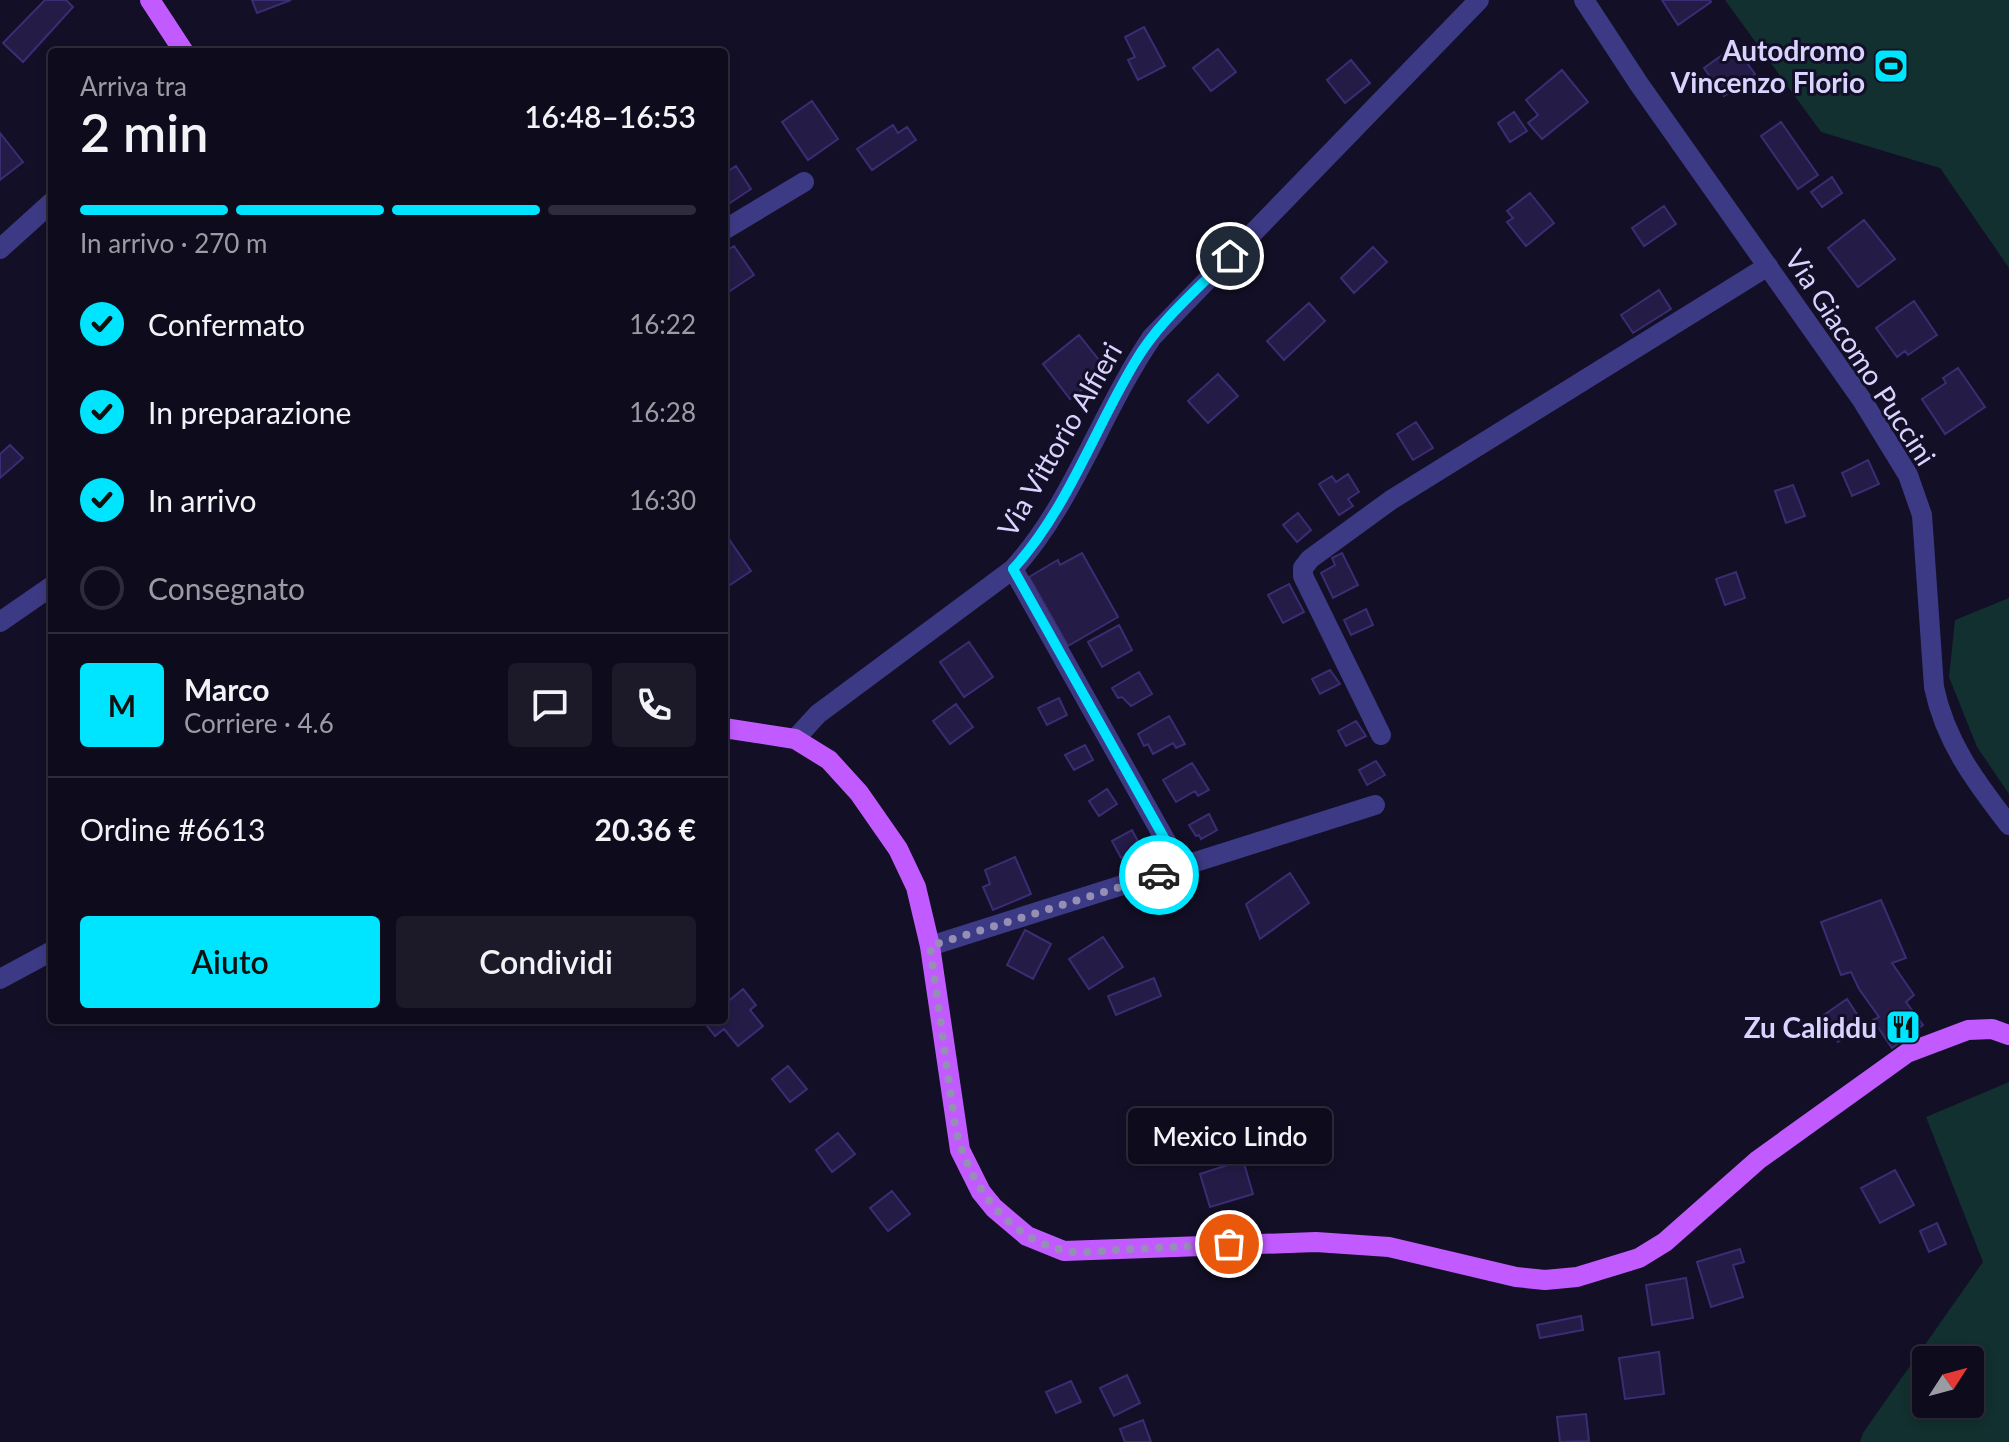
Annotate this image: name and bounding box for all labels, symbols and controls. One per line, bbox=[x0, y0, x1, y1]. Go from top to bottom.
place label: Autodromo Vincenzo Florio bbox=[1670, 33, 1865, 99]
sports icon: Autodromo Vincenzo Florio bbox=[1872, 47, 1910, 85]
text: Arriva tra bbox=[80, 70, 187, 102]
text: 16:48–16:53 bbox=[524, 98, 696, 134]
text: 2 min bbox=[80, 101, 208, 163]
pin bbox=[1196, 222, 1264, 290]
text: In arrivo · 270 m bbox=[80, 227, 268, 259]
icon: home bbox=[1208, 234, 1252, 278]
street label: Via Giacomo Puccini bbox=[1778, 243, 1944, 471]
icon: check bbox=[80, 302, 124, 346]
text: Confermato bbox=[148, 306, 305, 342]
text: 16:22 bbox=[629, 308, 696, 340]
street label: Via Vittorio Alfieri bbox=[990, 336, 1128, 542]
icon: check bbox=[80, 390, 124, 434]
text: In preparazione bbox=[148, 394, 351, 430]
text: 16:28 bbox=[629, 396, 696, 428]
icon: check bbox=[80, 478, 124, 522]
text: In arrivo bbox=[148, 482, 257, 518]
text: 16:30 bbox=[629, 484, 696, 516]
text: Consegnato bbox=[148, 570, 305, 606]
button: chat bbox=[508, 663, 592, 747]
button: phone bbox=[612, 663, 696, 747]
text: Marco bbox=[184, 671, 269, 707]
text: M bbox=[108, 687, 136, 723]
text: Corriere · 4.6 bbox=[184, 707, 334, 739]
text: Ordine #6613 bbox=[80, 811, 265, 847]
text: 20.36 € bbox=[595, 811, 696, 847]
courier bbox=[1119, 835, 1199, 915]
icon: car bbox=[1137, 853, 1181, 897]
button: Aiuto bbox=[80, 916, 380, 1008]
button: Condividi bbox=[396, 916, 696, 1008]
restaurant icon: Zu Caliddu bbox=[1884, 1008, 1922, 1046]
place label: Zu Caliddu bbox=[1744, 1010, 1877, 1044]
callout: Mexico Lindo bbox=[1127, 1108, 1331, 1164]
text: Mexico Lindo bbox=[1153, 1120, 1307, 1152]
pin bbox=[1195, 1210, 1263, 1278]
icon: bag bbox=[1207, 1222, 1251, 1266]
north arrow bbox=[1912, 1346, 1984, 1418]
map controls bbox=[1912, 1346, 1984, 1418]

